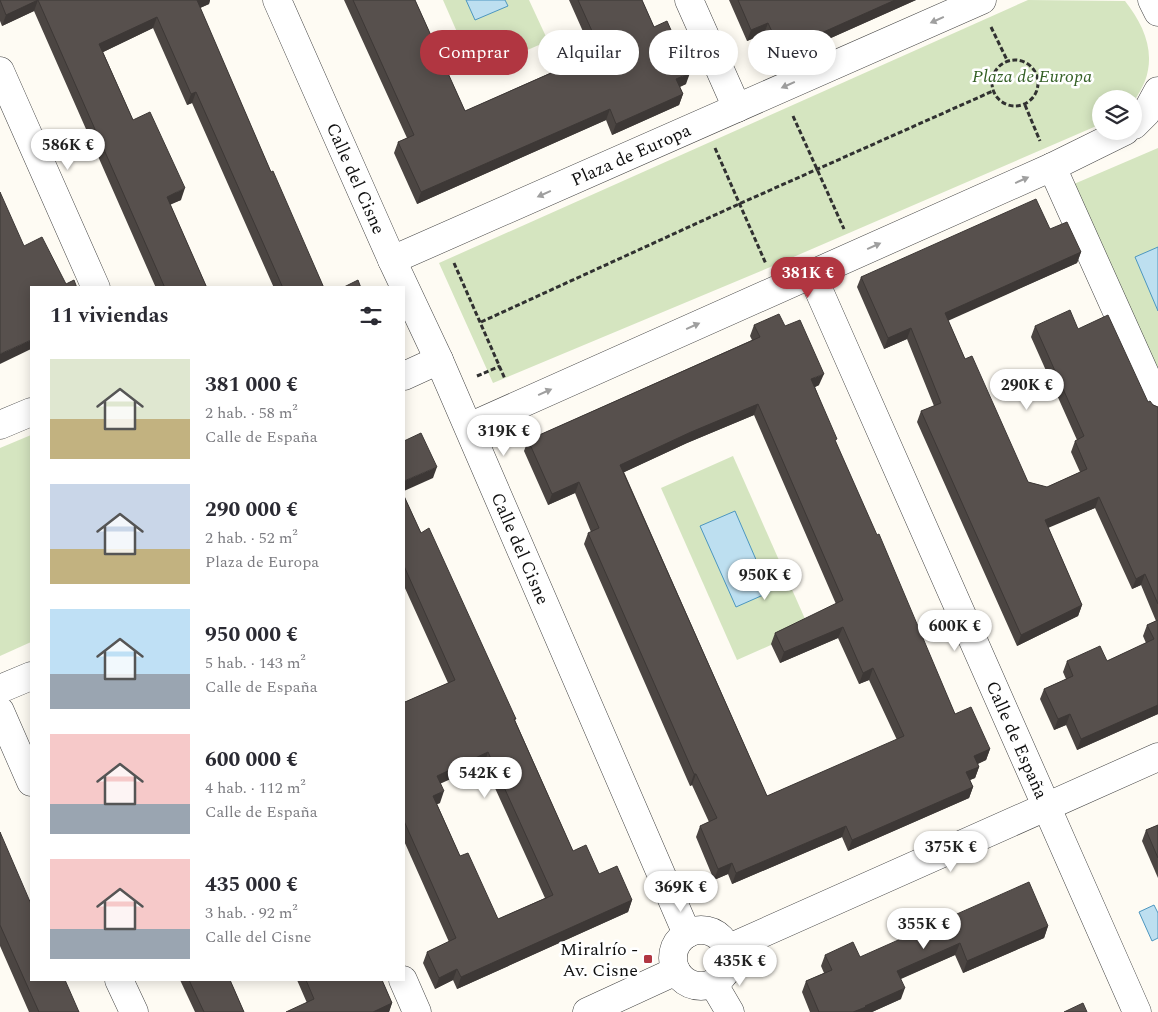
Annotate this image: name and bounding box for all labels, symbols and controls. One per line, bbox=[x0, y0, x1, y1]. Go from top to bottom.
one-way arrow bbox=[930, 16, 944, 24]
chip: Comprar bbox=[420, 30, 528, 75]
chip: Alquilar bbox=[538, 30, 639, 75]
chip: Filtros bbox=[649, 30, 738, 75]
chip: Nuevo bbox=[748, 30, 836, 75]
park label: Plaza de Europa bbox=[972, 63, 1092, 90]
one-way arrow bbox=[781, 82, 795, 90]
map controls bbox=[1092, 90, 1142, 140]
button: layers bbox=[1092, 90, 1142, 140]
street label: Plaza de Europa bbox=[567, 117, 695, 193]
street label: Calle del Cisne bbox=[319, 118, 392, 239]
pin: 586K € bbox=[27, 128, 109, 171]
text: 586K € bbox=[42, 133, 94, 157]
one-way arrow bbox=[1015, 176, 1029, 184]
one-way arrow bbox=[537, 190, 551, 198]
one-way arrow bbox=[867, 242, 881, 250]
pin: 381K € bbox=[767, 256, 849, 299]
text: 381K € bbox=[782, 261, 834, 285]
text: 11 viviendas bbox=[50, 300, 169, 332]
icon: filters bbox=[357, 302, 385, 330]
one-way arrow bbox=[686, 322, 700, 330]
pin: 290K € bbox=[986, 368, 1068, 411]
text: 381 000 € bbox=[205, 369, 298, 401]
text: 290K € bbox=[1001, 373, 1053, 397]
icon: home bbox=[90, 379, 150, 439]
one-way arrow bbox=[538, 388, 552, 396]
text: 2 hab. · 58 m² bbox=[205, 401, 298, 425]
pin: 319K € bbox=[463, 414, 545, 457]
text: 319K € bbox=[478, 419, 530, 443]
text: Calle de España bbox=[205, 425, 318, 449]
street label: Calle del Cisne bbox=[484, 488, 556, 609]
text: 290 000 € bbox=[205, 494, 298, 526]
icon: home bbox=[90, 504, 150, 564]
text: 2 hab. · 52 m² bbox=[205, 526, 298, 550]
text: Plaza de Europa bbox=[205, 550, 319, 574]
pin: 950K € bbox=[724, 558, 806, 601]
text: 950K € bbox=[739, 563, 791, 587]
pin: 600K € bbox=[914, 610, 996, 652]
text: 600K € bbox=[929, 614, 981, 638]
text: 950 000 € bbox=[205, 619, 298, 651]
icon: home bbox=[90, 629, 150, 689]
text: 5 hab. · 143 m² bbox=[205, 651, 306, 675]
text: Calle de España bbox=[205, 675, 318, 699]
street label: Calle de España bbox=[979, 677, 1055, 804]
text: 600 000 € bbox=[205, 744, 298, 776]
icon: home bbox=[90, 754, 150, 814]
pin: 542K € bbox=[444, 756, 526, 799]
text: 542K € bbox=[459, 761, 511, 785]
text: 4 hab. · 112 m² bbox=[205, 776, 306, 800]
text: Calle de España bbox=[205, 800, 318, 824]
pin: 375K € bbox=[910, 830, 992, 873]
text: 375K € bbox=[925, 835, 977, 859]
text: 435 000 € bbox=[205, 869, 298, 901]
pin: 369K € bbox=[640, 870, 722, 913]
text: 369K € bbox=[655, 875, 707, 899]
icon: home bbox=[90, 879, 150, 939]
text: 3 hab. · 92 m² bbox=[205, 901, 298, 925]
pin: 355K € bbox=[883, 908, 965, 950]
text: 355K € bbox=[898, 912, 950, 936]
text: Calle del Cisne bbox=[205, 925, 312, 949]
place label: Miralrío - Av. Cisne bbox=[560, 936, 638, 984]
pin: 435K € bbox=[699, 944, 781, 987]
text: 435K € bbox=[714, 949, 766, 973]
marker: Miralrío - Av. Cisne bbox=[642, 953, 654, 965]

